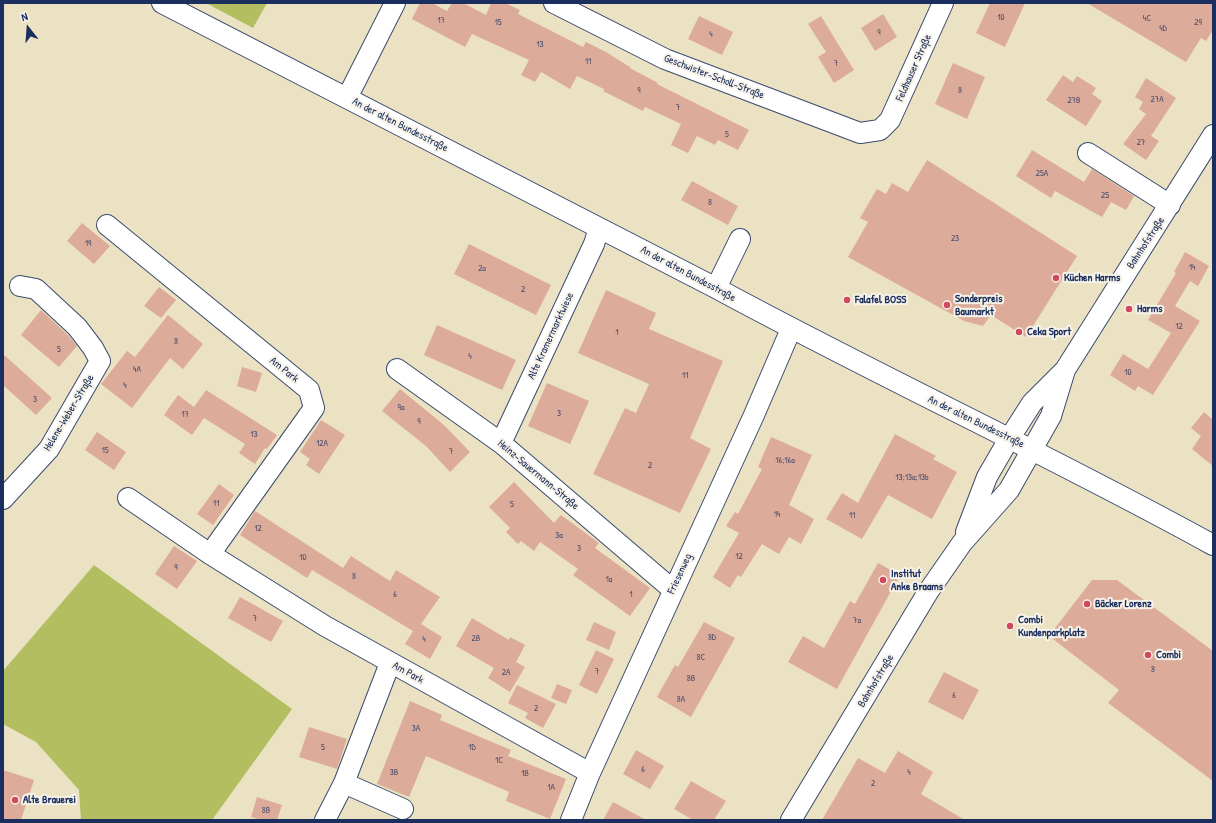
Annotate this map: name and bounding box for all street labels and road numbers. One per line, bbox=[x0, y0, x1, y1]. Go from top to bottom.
street label: Feldhauser Straße bbox=[893, 32, 935, 104]
street label: Geschwister-Scholl-Straße bbox=[662, 52, 766, 102]
street label: An der alten Bundesstraße bbox=[350, 95, 450, 155]
street label: Bahnhofstraße bbox=[1124, 215, 1168, 271]
street label: An der alten Bundesstraße bbox=[638, 243, 738, 305]
street label: Alte Kramermarktwiese bbox=[525, 290, 577, 382]
street label: Am Park bbox=[267, 354, 301, 386]
street label: Helene-Weber-Straße bbox=[41, 372, 97, 454]
street label: An der alten Bundesstraße bbox=[926, 393, 1026, 451]
street label: Heinz-Sauermann-Straße bbox=[495, 437, 581, 513]
street label: Friesenweg bbox=[665, 552, 695, 596]
street label: Bahnhofstraße bbox=[855, 652, 897, 710]
street label: Am Park bbox=[390, 659, 426, 687]

